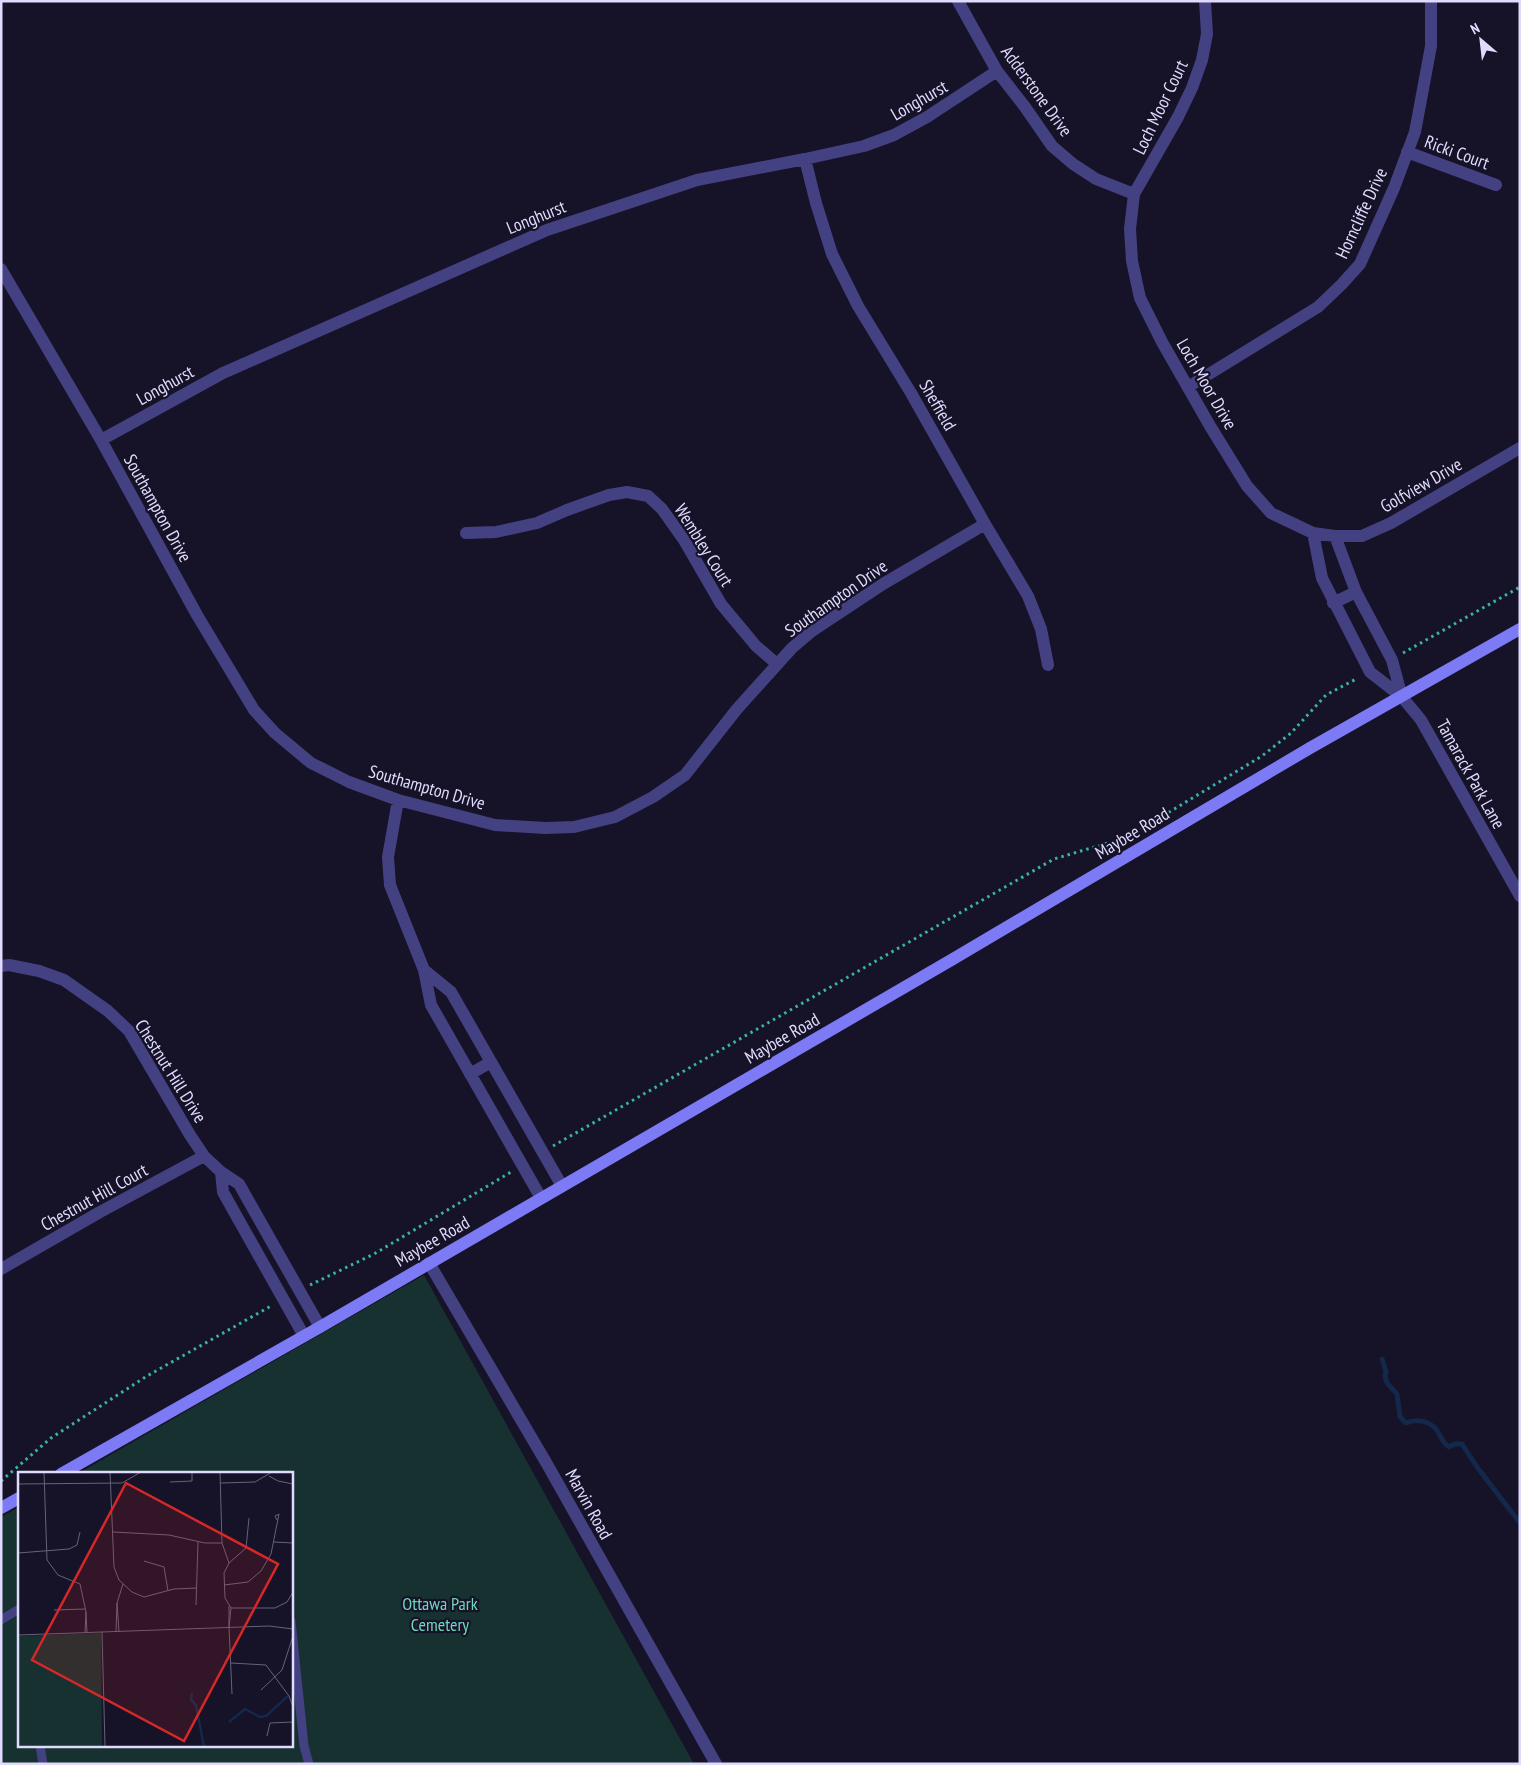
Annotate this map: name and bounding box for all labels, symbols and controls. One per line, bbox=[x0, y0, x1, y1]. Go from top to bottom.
north arrow bbox=[1456, 15, 1506, 65]
text: N bbox=[1467, 19, 1482, 38]
street label: Adderstone Drive bbox=[996, 41, 1078, 141]
street label: Loch Moor Court bbox=[1127, 56, 1193, 158]
street label: Longhurst bbox=[886, 75, 952, 125]
street label: Ricki Court bbox=[1421, 130, 1493, 174]
street label: Horncliffe Drive bbox=[1330, 164, 1392, 262]
street label: Longhurst bbox=[503, 195, 569, 239]
street label: Loch Moor Drive bbox=[1172, 334, 1242, 434]
street label: Longhurst bbox=[132, 360, 198, 410]
street label: Sheffield bbox=[914, 375, 962, 435]
street label: Southampton Drive bbox=[119, 450, 197, 566]
street label: Golfview Drive bbox=[1376, 452, 1466, 518]
street label: Wembley Court bbox=[669, 499, 739, 591]
street label: Southampton Drive bbox=[780, 554, 892, 642]
street label: Tamarack Park Lane bbox=[1432, 715, 1510, 833]
street label: Southampton Drive bbox=[366, 759, 488, 815]
street label: Maybee Road bbox=[1091, 802, 1173, 864]
street label: Maybee Road bbox=[741, 1007, 823, 1069]
street label: Chestnut Hill Drive bbox=[130, 1015, 212, 1127]
street label: Chestnut Hill Court bbox=[37, 1158, 151, 1236]
street label: Maybee Road bbox=[391, 1210, 473, 1272]
street label: Marvin Road bbox=[560, 1465, 618, 1543]
inset map bbox=[18, 1472, 292, 1748]
park label: Ottawa Park Cemetery bbox=[402, 1592, 478, 1636]

